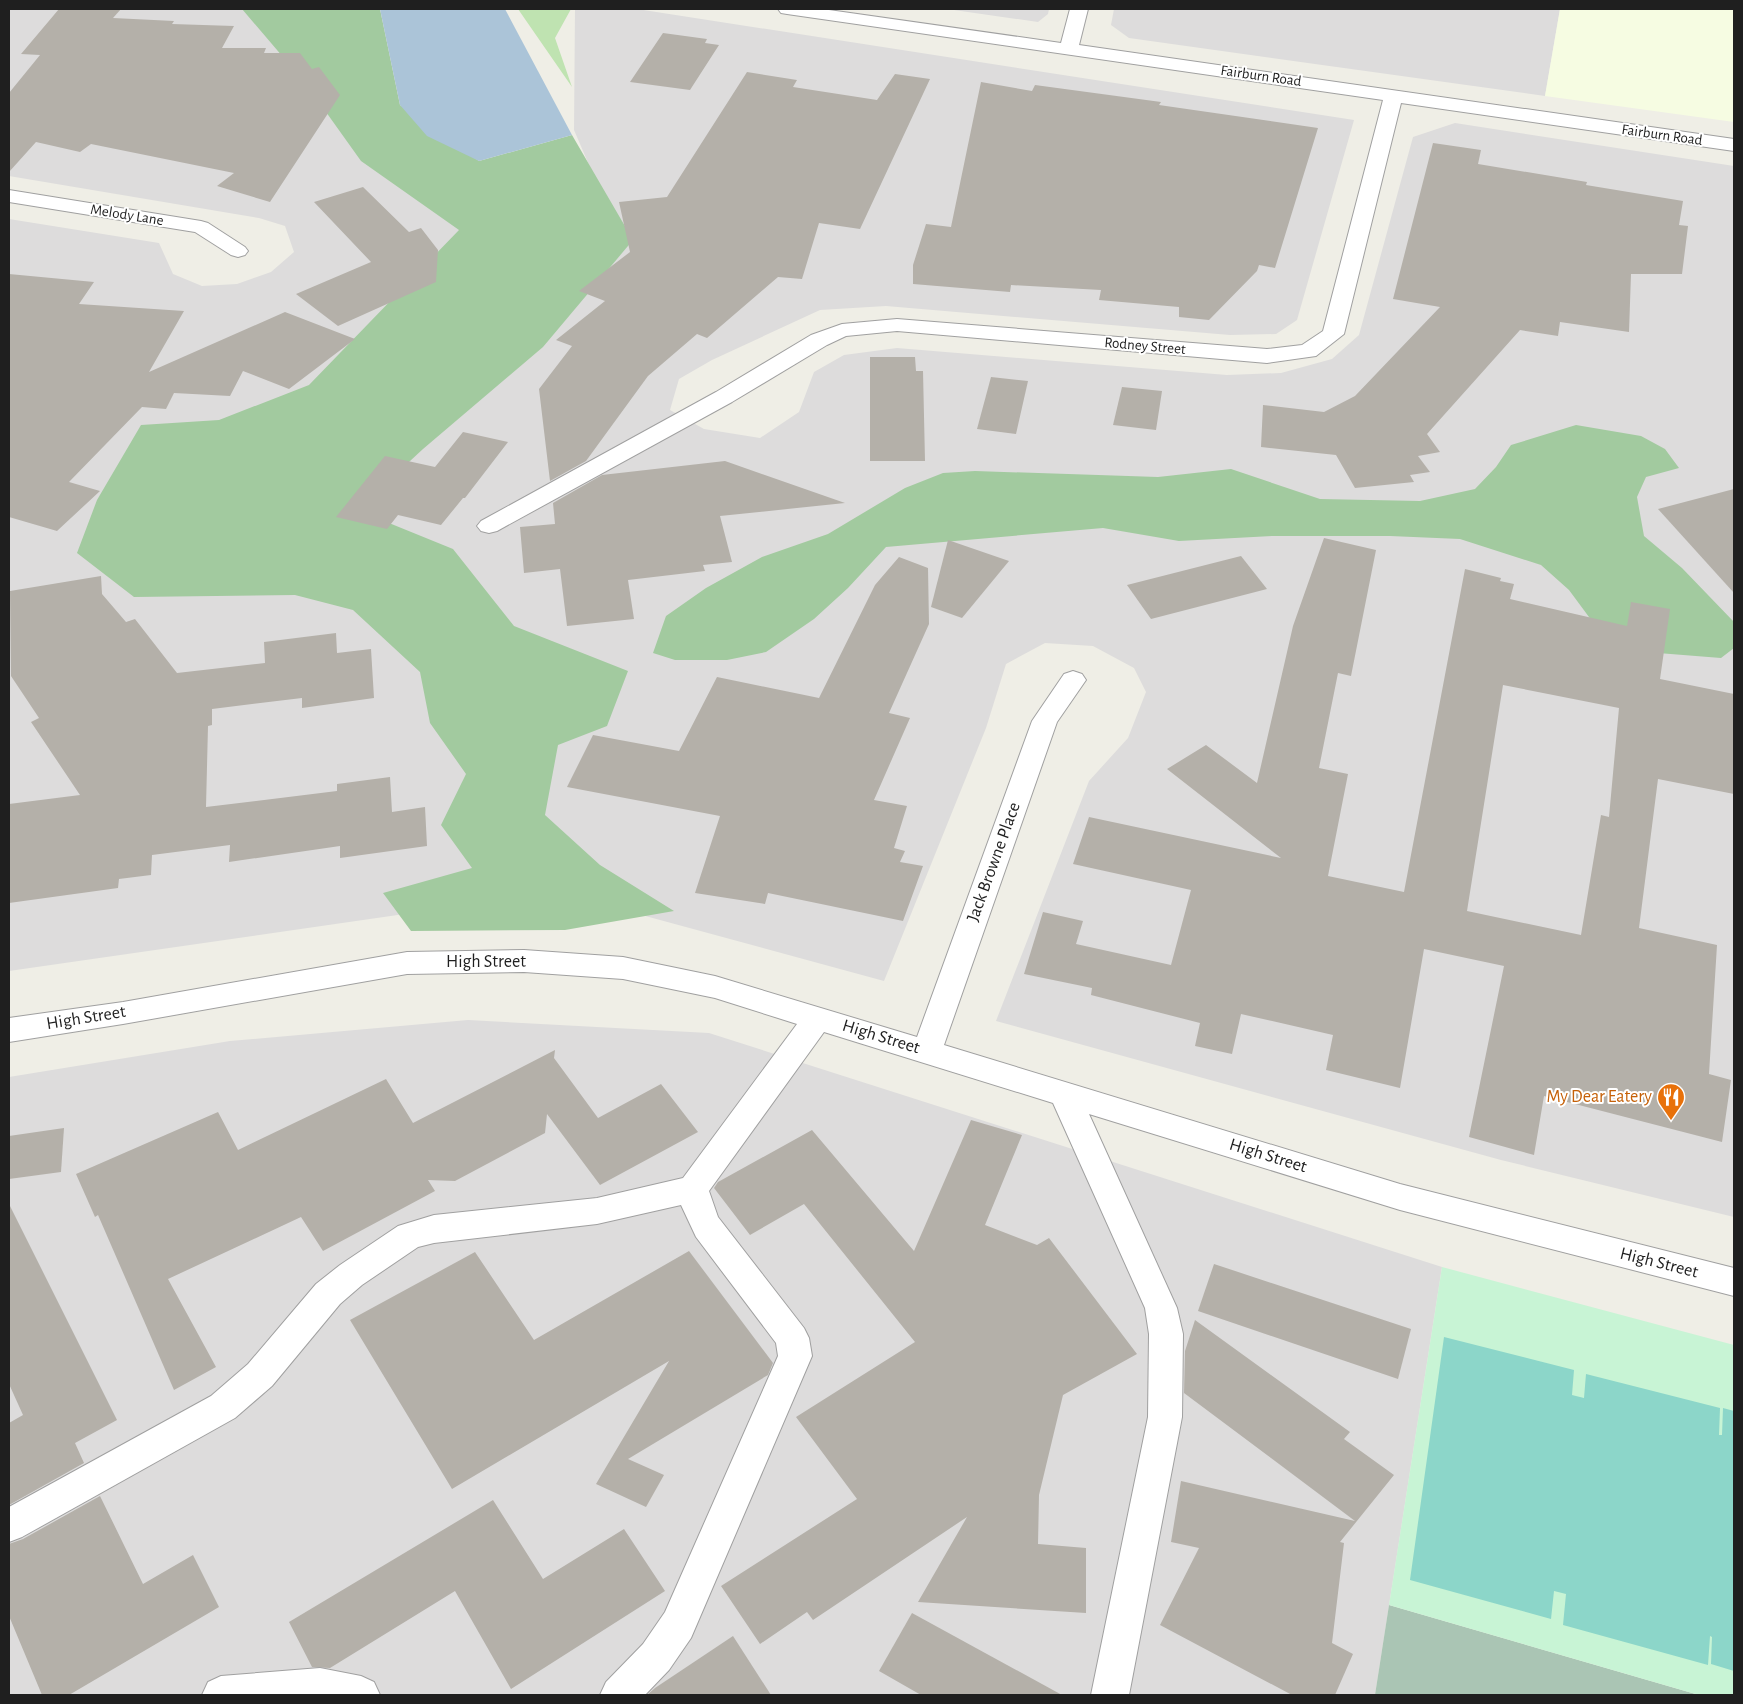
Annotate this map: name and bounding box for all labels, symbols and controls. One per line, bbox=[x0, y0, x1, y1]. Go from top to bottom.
street label: Fairburn Road bbox=[1220, 63, 1303, 89]
street label: Fairburn Road bbox=[1621, 122, 1704, 148]
street label: Melody Lane bbox=[89, 202, 165, 228]
street label: Rodney Street bbox=[1104, 335, 1187, 357]
street label: Jack Browne Place bbox=[964, 800, 1024, 924]
street label: High Street bbox=[446, 953, 526, 971]
street label: High Street bbox=[45, 1003, 127, 1033]
street label: High Street bbox=[840, 1017, 922, 1057]
restaurant icon: My Dear Eatery bbox=[1656, 1082, 1686, 1121]
place label: My Dear Eatery bbox=[1547, 1088, 1652, 1106]
street label: High Street bbox=[1227, 1136, 1309, 1176]
street label: High Street bbox=[1618, 1245, 1700, 1281]

